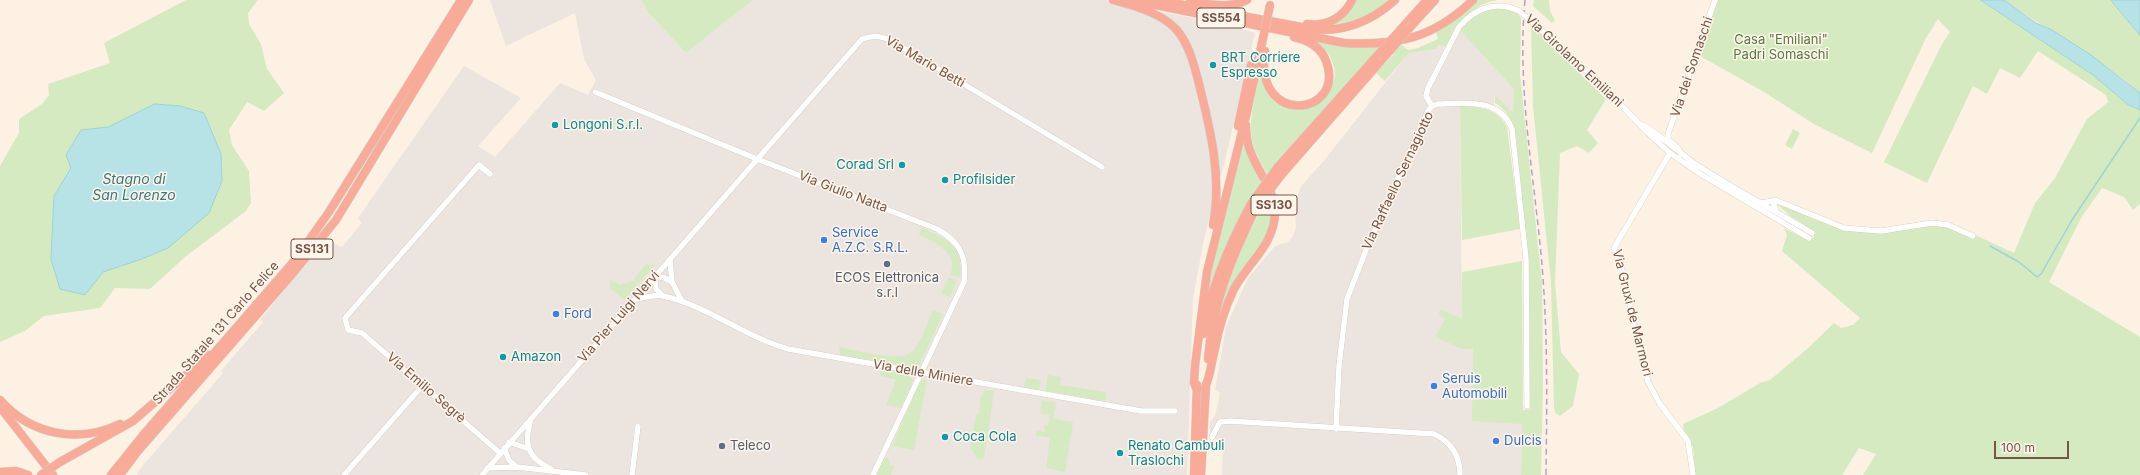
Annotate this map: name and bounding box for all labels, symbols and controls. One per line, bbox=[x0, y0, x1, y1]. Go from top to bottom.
road number: SS554 bbox=[1197, 8, 1245, 28]
street label: Via Girolamo Emiliani bbox=[1522, 11, 1626, 111]
street label: Via dei Somaschi bbox=[1667, 15, 1717, 119]
park label: Casa "Emiliani" Padri Somaschi bbox=[1733, 32, 1829, 63]
street label: Via Mario Betti bbox=[882, 33, 968, 91]
place label: BRT Corriere Espresso bbox=[1221, 50, 1300, 81]
marker: BRT Corriere Espresso bbox=[1208, 60, 1218, 70]
street label: Via Raffaello Sernagiotto bbox=[1359, 109, 1437, 253]
place label: Longoni S.r.l. bbox=[563, 117, 643, 133]
marker: Longoni S.r.l. bbox=[550, 120, 560, 130]
place label: Corad Srl bbox=[836, 157, 894, 173]
marker: Corad Srl bbox=[897, 160, 907, 170]
street label: Via Giulio Natta bbox=[796, 168, 890, 216]
water label: Stagno di San Lorenzo bbox=[92, 172, 176, 204]
place label: Profilsider bbox=[953, 172, 1015, 188]
marker: Profilsider bbox=[940, 175, 950, 185]
road number: SS130 bbox=[1251, 195, 1297, 215]
place label: Service A.Z.C. S.R.L. bbox=[832, 225, 908, 256]
marker: Service A.Z.C. S.R.L. bbox=[819, 235, 829, 245]
road number: SS131 bbox=[291, 239, 333, 259]
street label: Via Gruxi de Marmori bbox=[1609, 248, 1655, 378]
street label: Strada Statale 131 Carlo Felice bbox=[150, 258, 282, 408]
marker: ECOS Elettronica s.r.l bbox=[882, 259, 892, 269]
street label: Via Pier Luigi Nervi bbox=[575, 268, 663, 366]
place label: ECOS Elettronica s.r.l bbox=[835, 270, 939, 301]
place label: Ford bbox=[564, 306, 592, 322]
marker: Ford bbox=[551, 309, 561, 319]
place label: Amazon bbox=[511, 349, 561, 365]
street label: Via Emilio Segrè bbox=[383, 350, 469, 426]
marker: Amazon bbox=[498, 352, 508, 362]
street label: Via delle Miniere bbox=[872, 356, 974, 390]
place label: Seruis Automobili bbox=[1442, 371, 1507, 402]
marker: Seruis Automobili bbox=[1429, 381, 1439, 391]
place label: Coca Cola bbox=[953, 429, 1017, 445]
marker: Coca Cola bbox=[940, 432, 950, 442]
place label: Dulcis bbox=[1504, 433, 1542, 449]
scale bar bbox=[1996, 433, 2071, 459]
marker: Dulcis bbox=[1491, 436, 1501, 446]
place label: Teleco bbox=[730, 438, 771, 454]
place label: Renato Cambuli Traslochi bbox=[1128, 438, 1224, 469]
text: 100 m bbox=[2001, 440, 2035, 455]
marker: Teleco bbox=[717, 441, 727, 451]
marker: Renato Cambuli Traslochi bbox=[1115, 448, 1125, 458]

